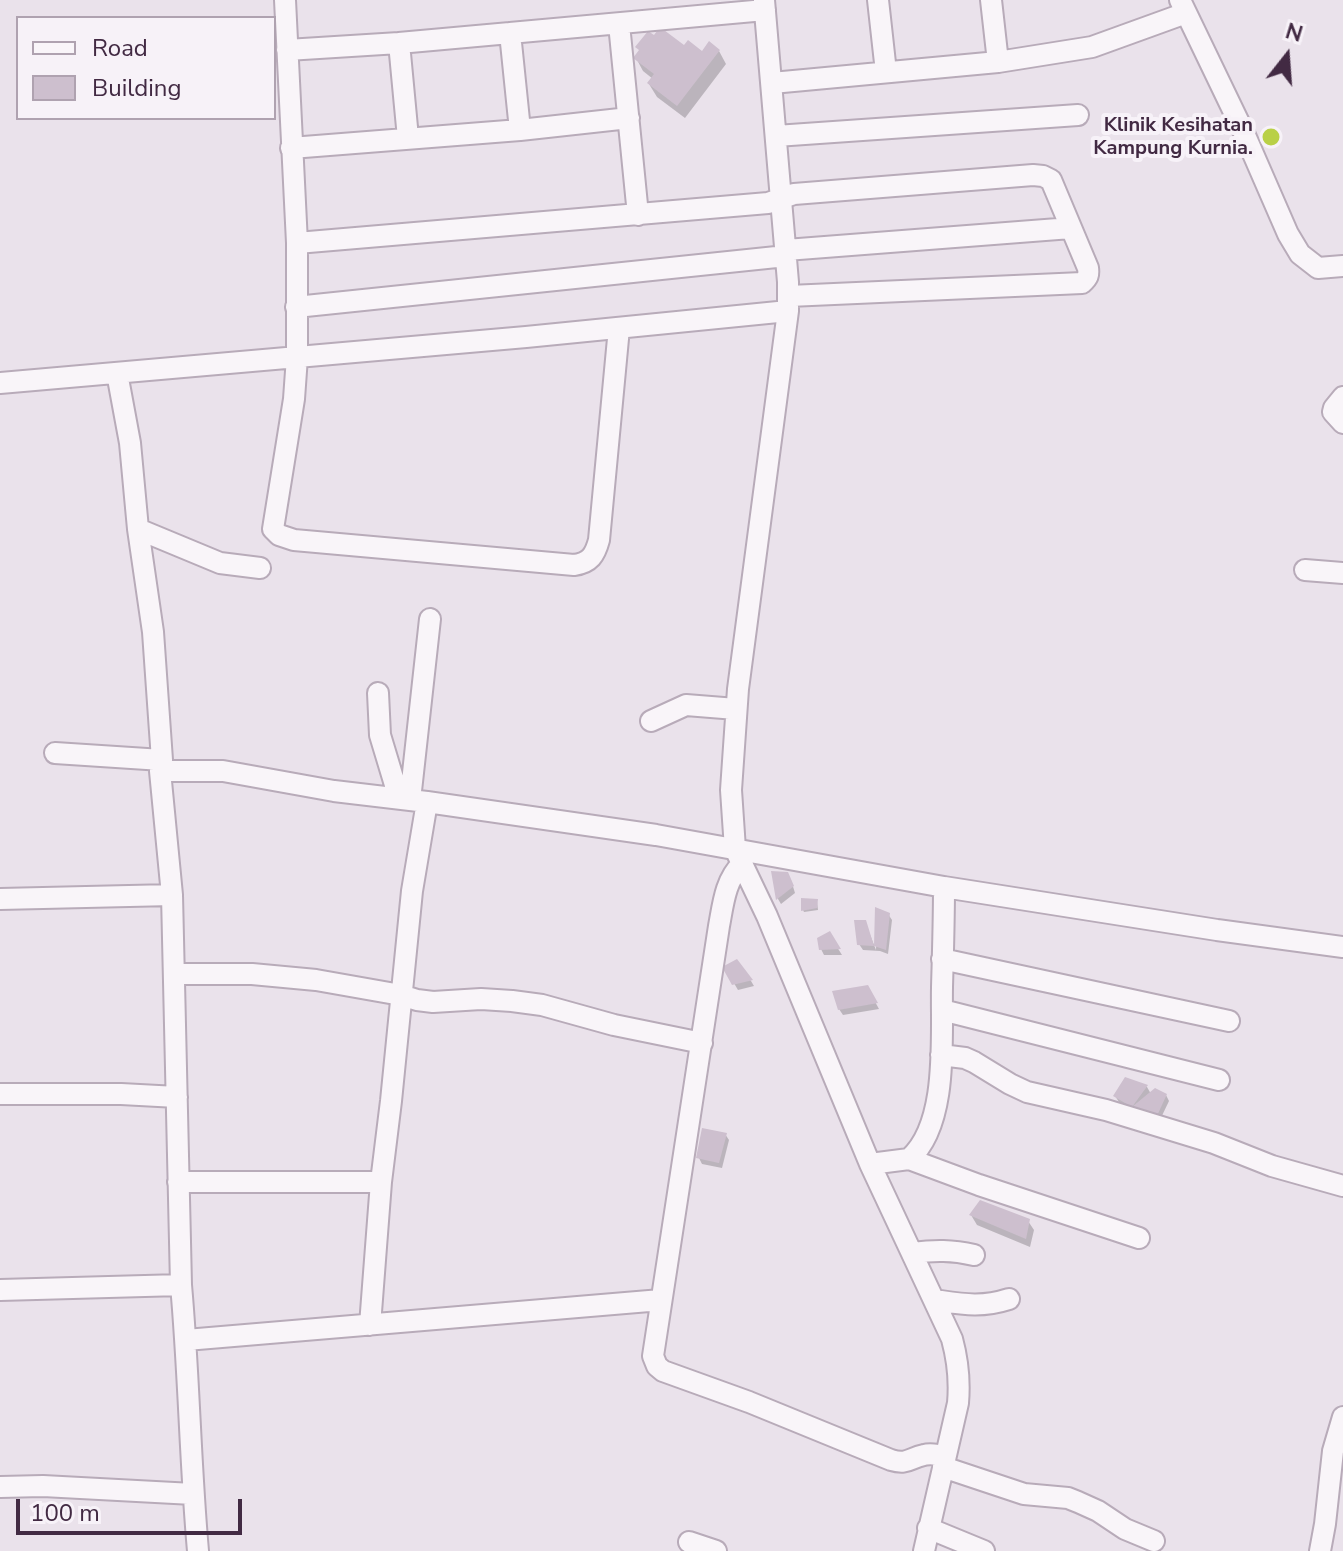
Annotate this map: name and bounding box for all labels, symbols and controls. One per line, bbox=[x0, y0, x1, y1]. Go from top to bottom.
legend bbox=[16, 16, 276, 120]
north arrow bbox=[1247, 16, 1327, 96]
text: N bbox=[1282, 16, 1306, 50]
text: Road bbox=[92, 32, 148, 64]
text: Building bbox=[92, 72, 182, 104]
place label: Klinik Kesihatan Kampung Kurnia. bbox=[1093, 114, 1253, 161]
marker: Klinik Kesihatan Kampung Kurnia. bbox=[1260, 126, 1282, 148]
scale bar bbox=[20, 1483, 246, 1533]
text: 100 m bbox=[30, 1497, 100, 1529]

